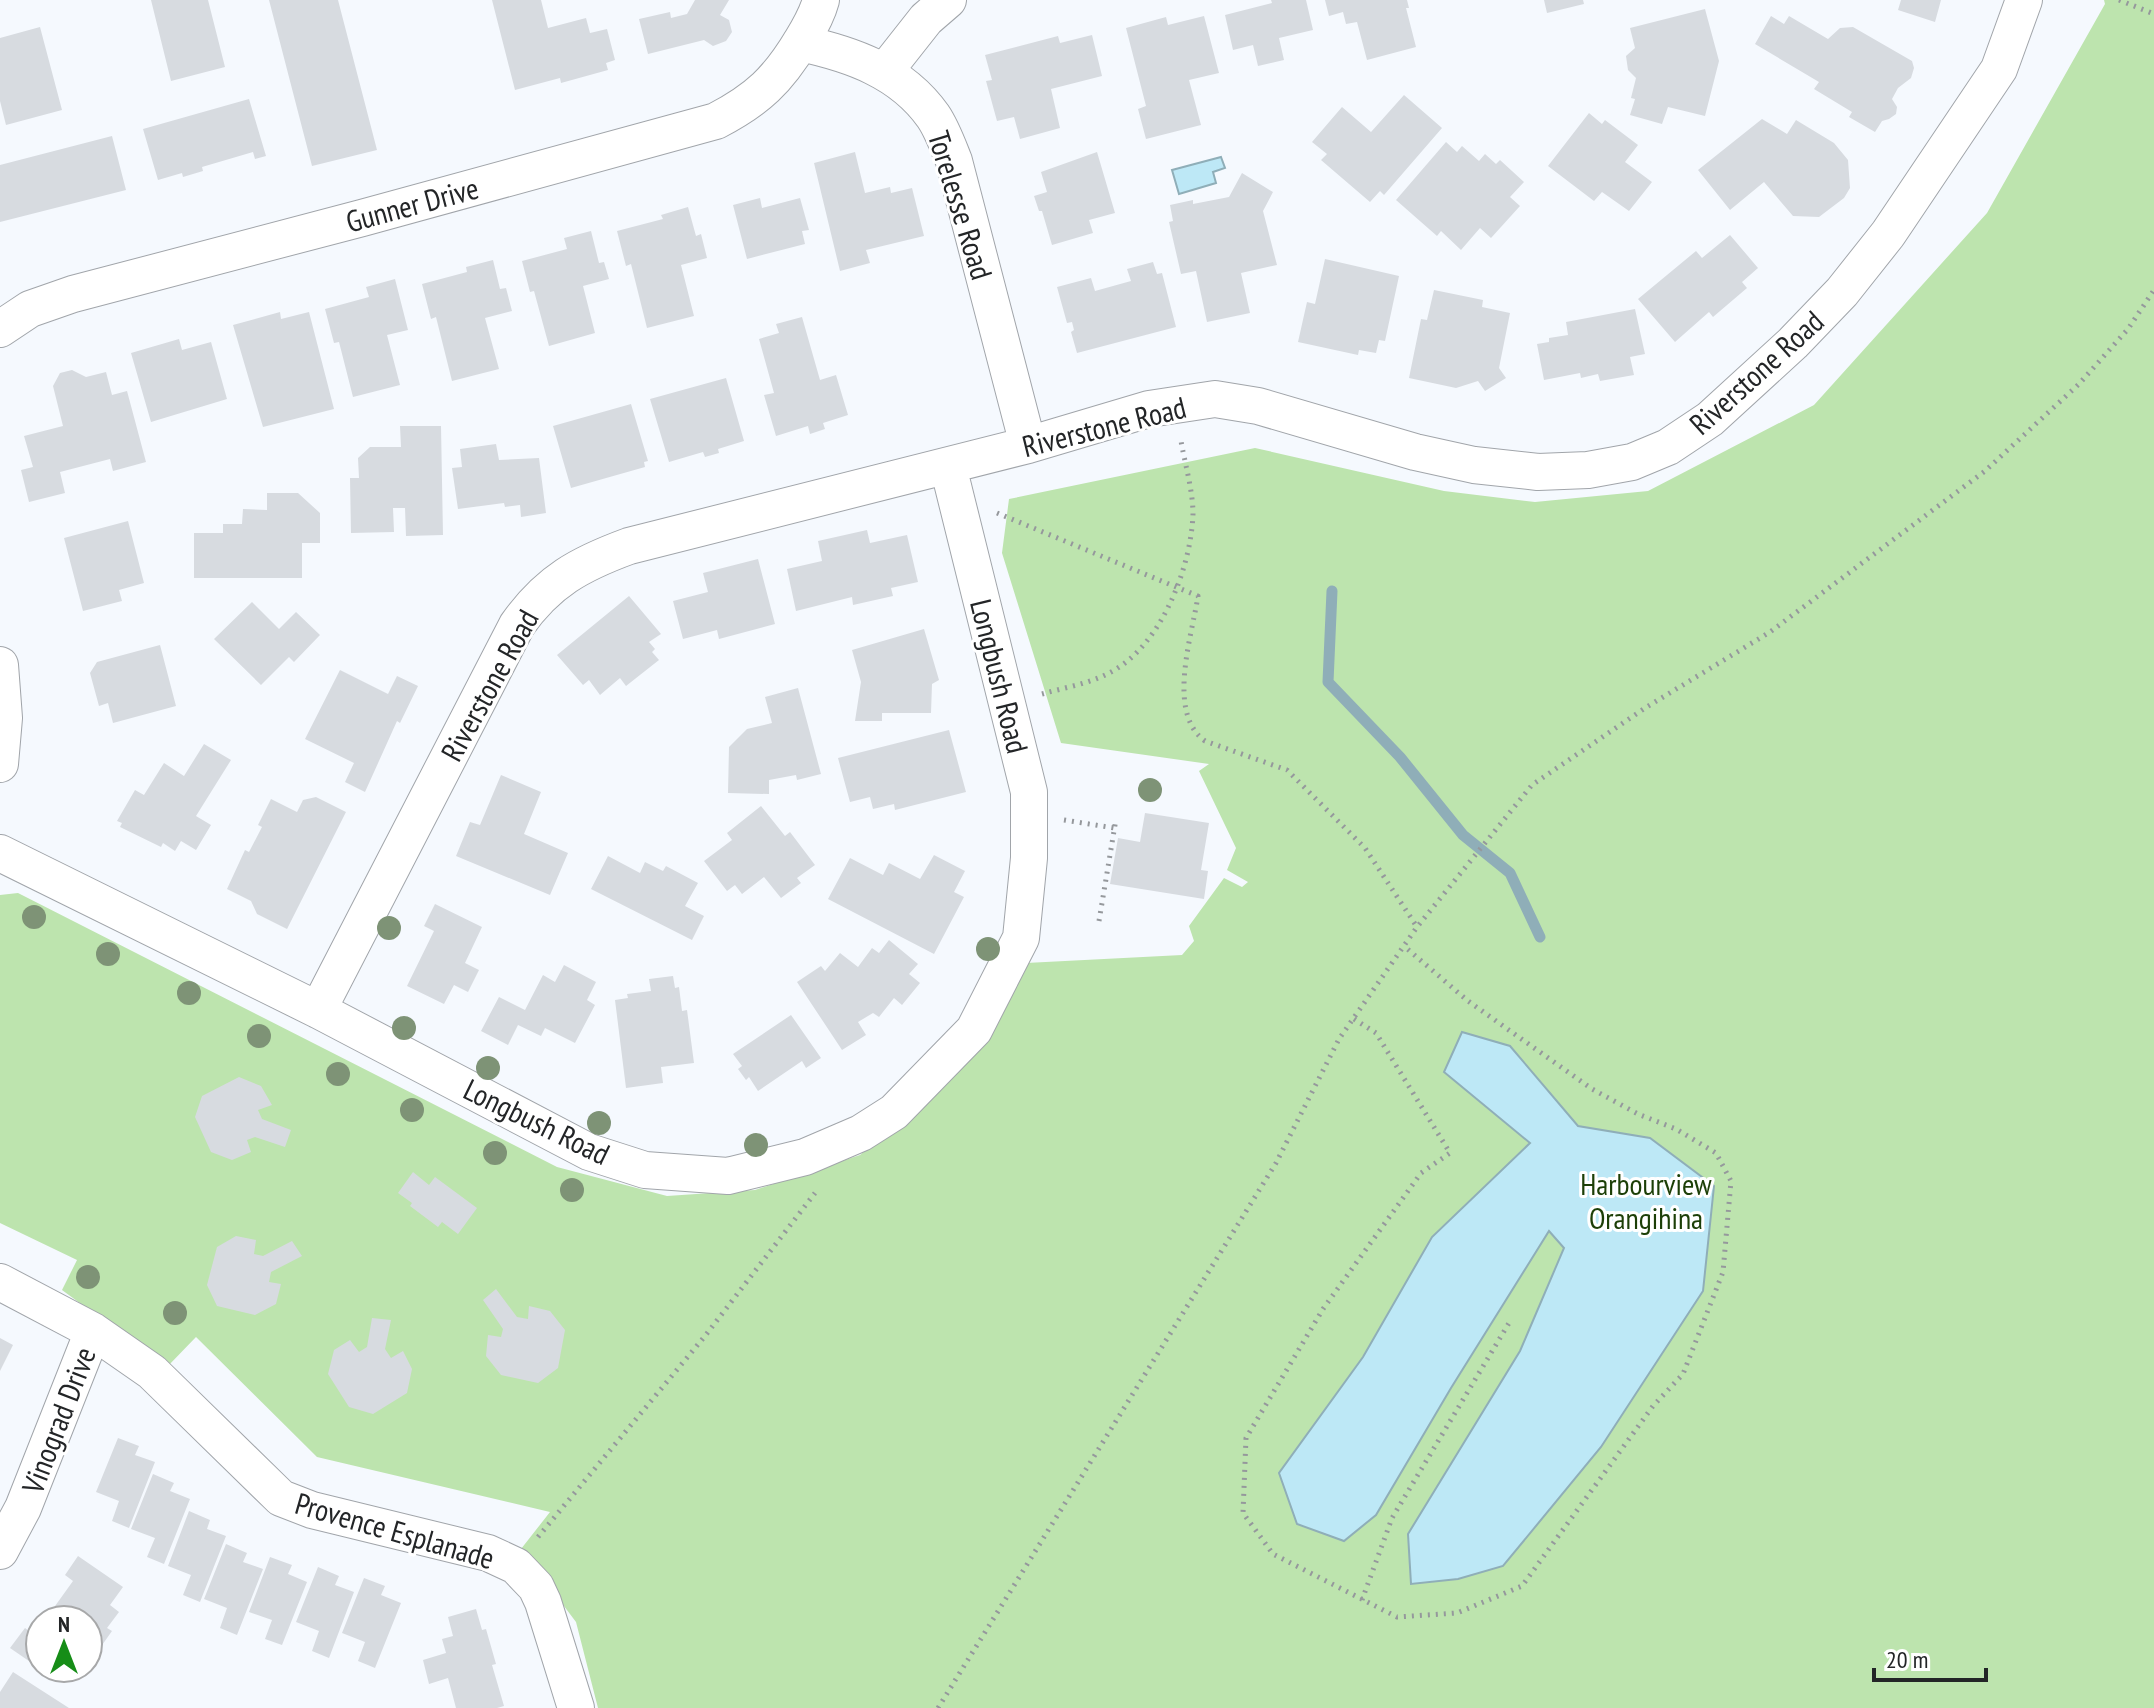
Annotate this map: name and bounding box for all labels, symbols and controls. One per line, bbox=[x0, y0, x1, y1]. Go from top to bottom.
street label: Torelesse Road bbox=[920, 126, 1002, 284]
street label: Gunner Drive bbox=[341, 168, 483, 240]
street label: Riverstone Road bbox=[1681, 302, 1831, 442]
street label: Riverstone Road bbox=[1018, 387, 1190, 465]
street label: Longbush Road bbox=[962, 595, 1038, 757]
street label: Riverstone Road bbox=[431, 602, 547, 768]
street label: Longbush Road bbox=[458, 1069, 616, 1173]
park label: Harbourview Orangihina bbox=[1580, 1164, 1712, 1237]
street label: Vinograd Drive bbox=[12, 1341, 104, 1500]
street label: Provence Esplanade bbox=[291, 1483, 499, 1577]
north arrow bbox=[24, 1604, 104, 1684]
text: N bbox=[58, 1610, 70, 1638]
scale bar bbox=[1874, 1632, 1986, 1682]
text: 20 m bbox=[1886, 1644, 1928, 1675]

